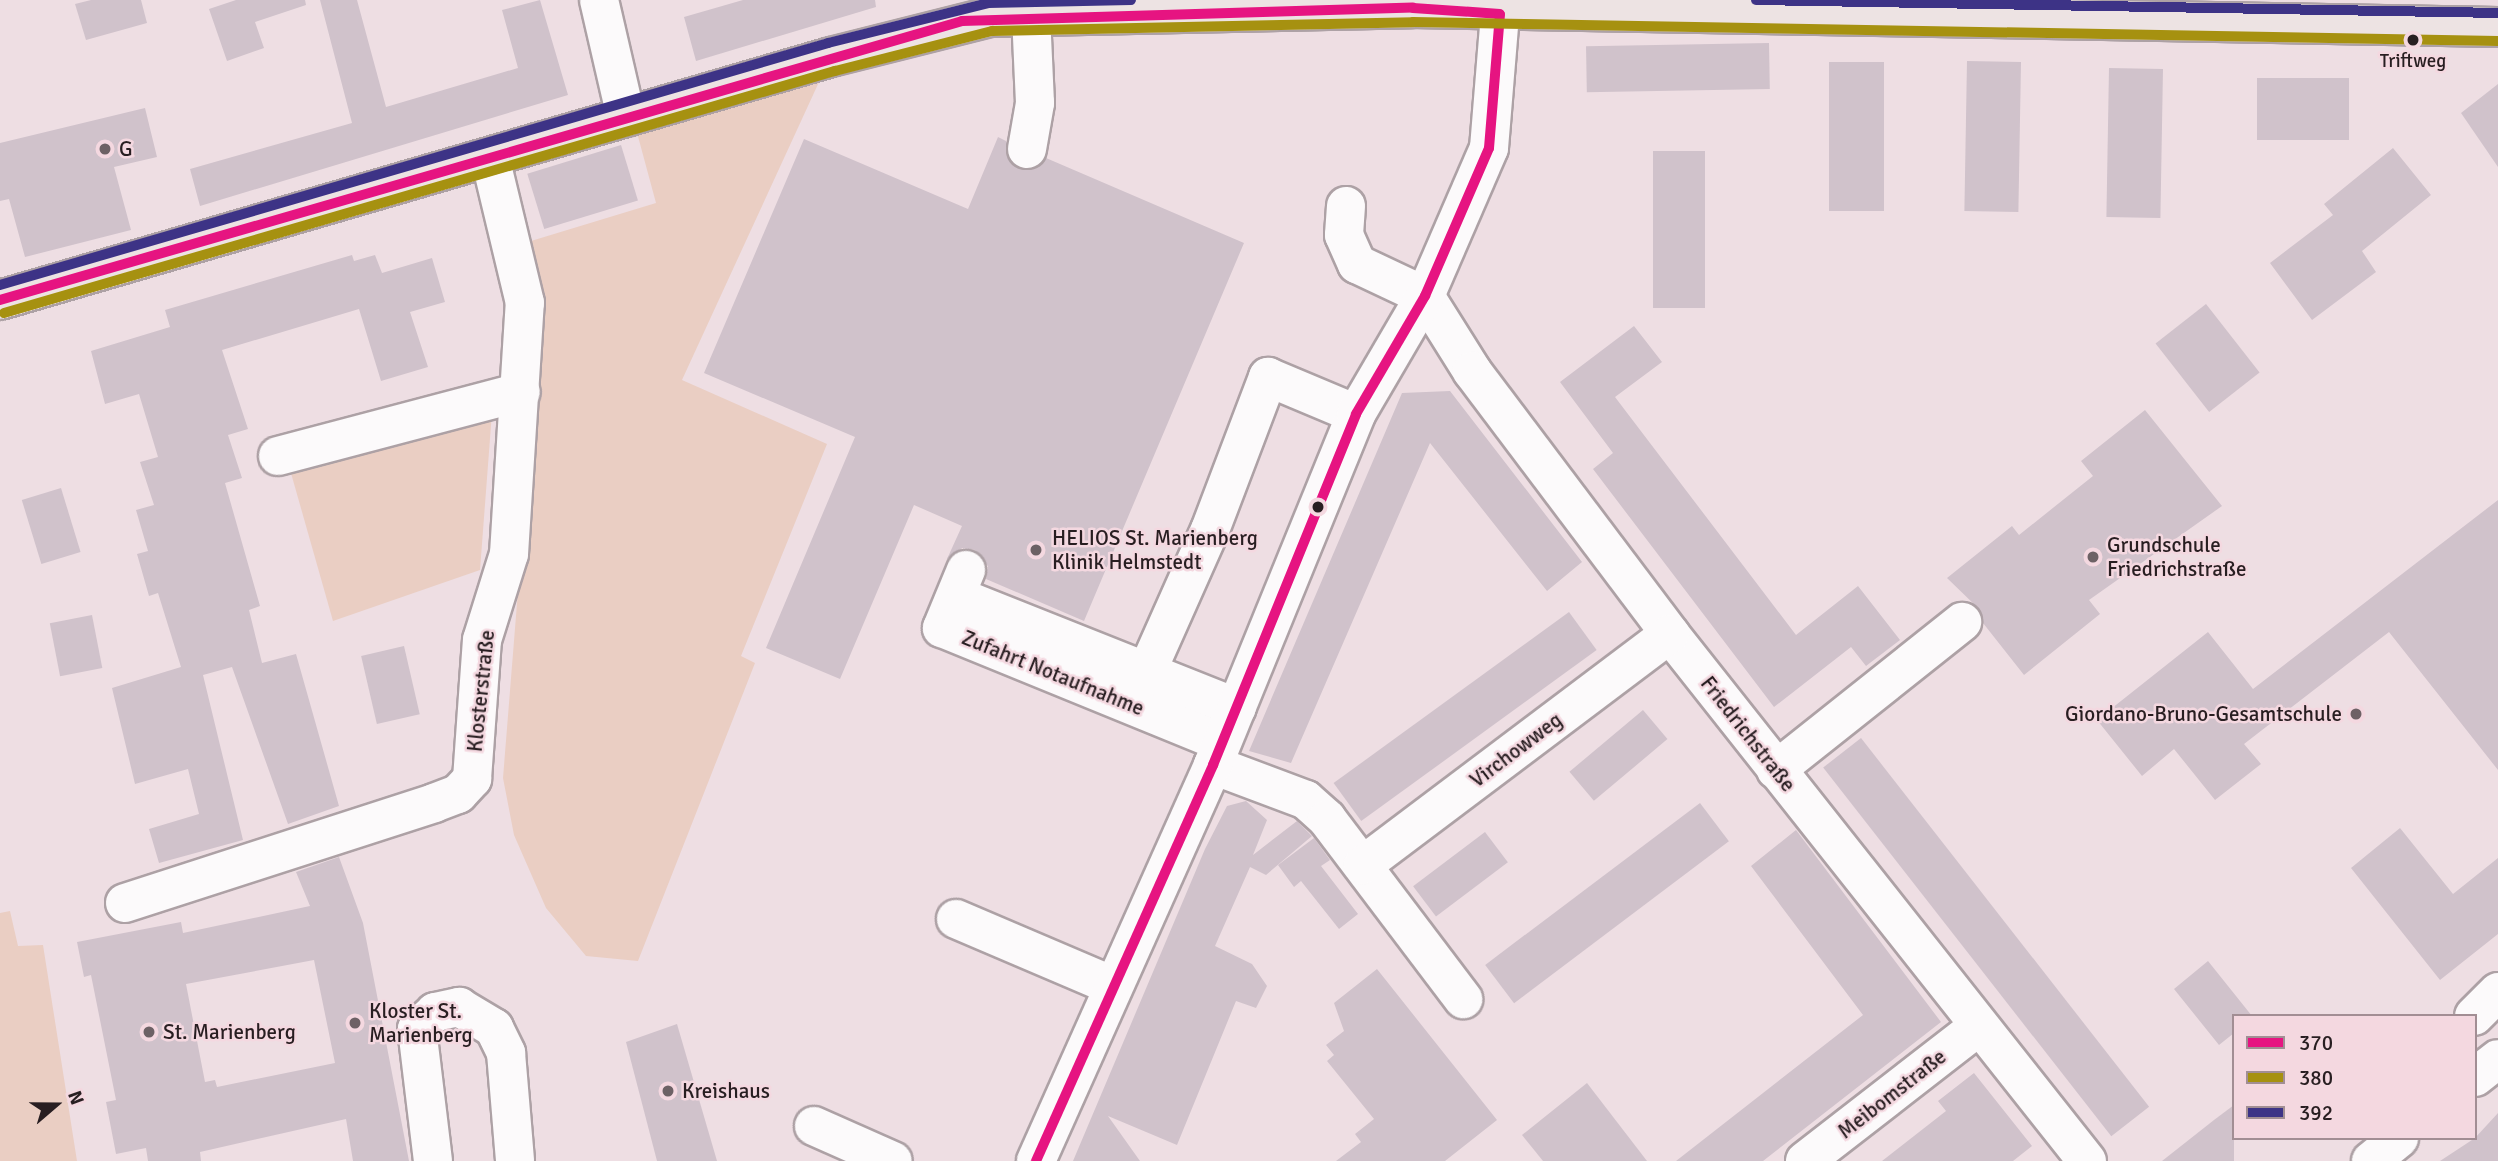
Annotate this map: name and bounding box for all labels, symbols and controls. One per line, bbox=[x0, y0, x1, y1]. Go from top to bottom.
marker: Triftweg bbox=[2406, 33, 2420, 47]
place label: Triftweg bbox=[2380, 51, 2446, 73]
place label: G bbox=[119, 136, 133, 162]
marker: G bbox=[97, 141, 113, 157]
unlabelled marker bbox=[1311, 500, 1325, 514]
place label: HELIOS St. Marienberg Klinik Helmstedt bbox=[1052, 525, 1258, 575]
place label: Grundschule Friedrichstraße bbox=[2107, 532, 2246, 582]
marker: HELIOS St. Marienberg Klinik Helmstedt bbox=[1026, 540, 1046, 560]
marker: Grundschule Friedrichstraße bbox=[2085, 549, 2101, 565]
street label: Zufahrt Notaufnahme bbox=[958, 625, 1148, 721]
street label: Klosterstraße bbox=[462, 629, 500, 753]
street label: Friedrichstraße bbox=[1695, 671, 1801, 797]
place label: Giordano-Bruno-Gesamtschule bbox=[2065, 701, 2342, 727]
marker: Giordano-Bruno-Gesamtschule bbox=[2348, 706, 2364, 722]
street label: Virchowweg bbox=[1465, 707, 1567, 793]
place label: Kloster St. Marienberg bbox=[369, 998, 473, 1048]
legend bbox=[2232, 1014, 2477, 1140]
marker: Kloster St. Marienberg bbox=[347, 1015, 363, 1031]
place label: St. Marienberg bbox=[163, 1019, 296, 1045]
marker: St. Marienberg bbox=[141, 1024, 157, 1040]
text: 370 bbox=[2299, 1030, 2333, 1056]
street label: Meibomstraße bbox=[1833, 1044, 1951, 1144]
text: 380 bbox=[2299, 1065, 2333, 1091]
north arrow bbox=[21, 1070, 91, 1140]
place label: Kreishaus bbox=[682, 1078, 770, 1104]
marker: Kreishaus bbox=[660, 1083, 676, 1099]
text: N bbox=[62, 1088, 89, 1108]
text: 392 bbox=[2299, 1100, 2333, 1126]

